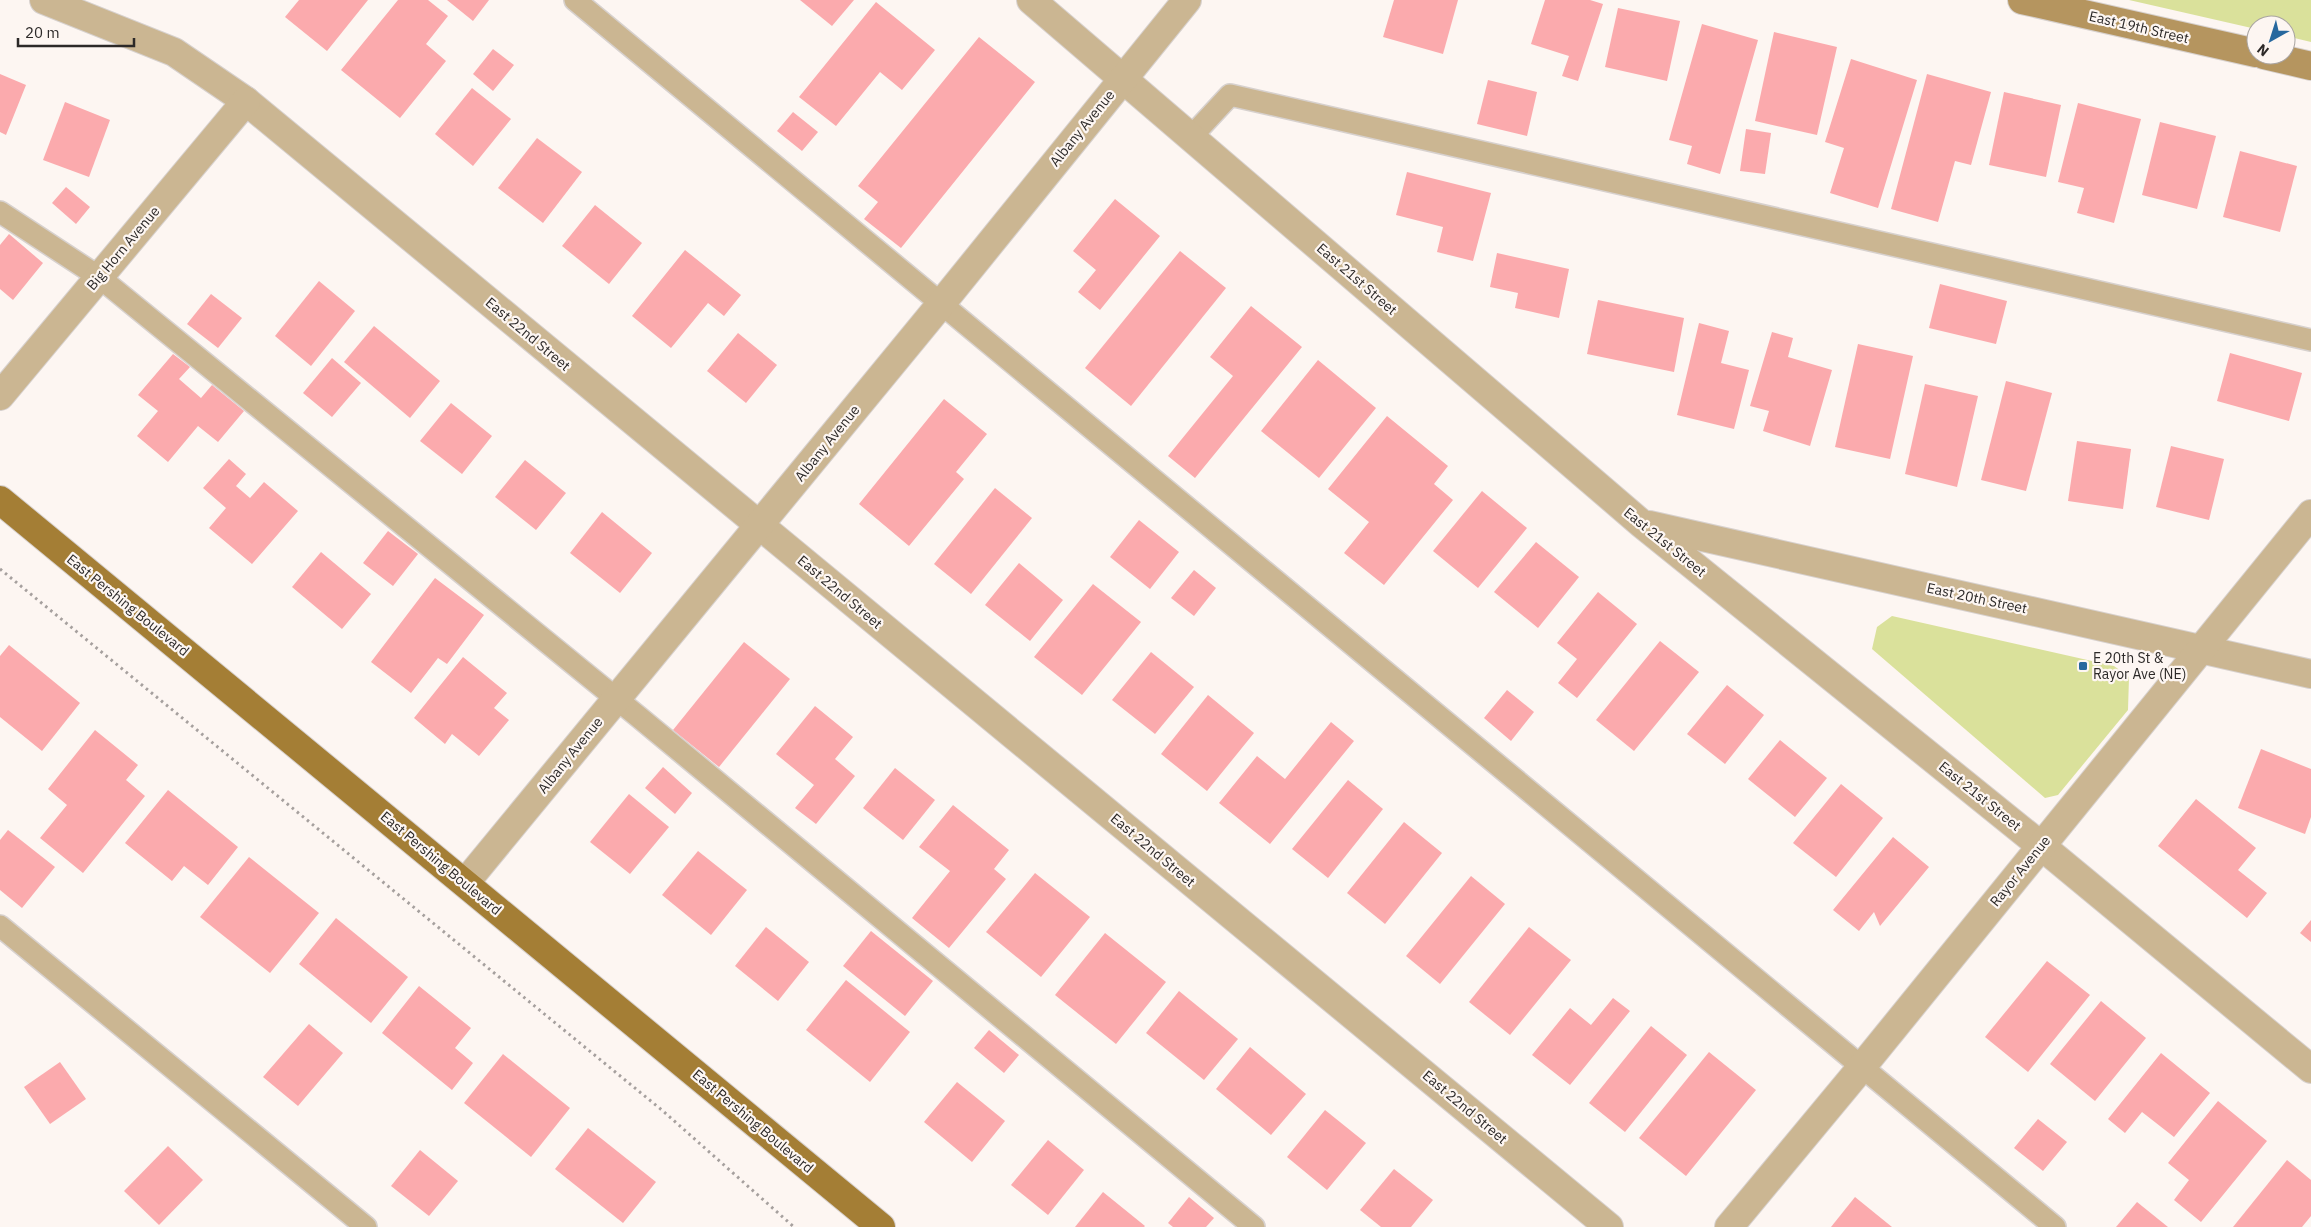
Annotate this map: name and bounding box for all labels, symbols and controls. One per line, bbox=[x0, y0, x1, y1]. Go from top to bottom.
street label: East 19th Street bbox=[2087, 7, 2191, 47]
scale bar bbox=[18, 15, 134, 47]
north arrow bbox=[2246, 15, 2296, 65]
text: 20 m bbox=[25, 23, 60, 42]
text: N bbox=[2253, 40, 2272, 60]
street label: Albany Avenue bbox=[1046, 86, 1119, 170]
street label: Big Horn Avenue bbox=[83, 202, 164, 294]
street label: East 21st Street bbox=[1313, 239, 1401, 319]
street label: East 22nd Street bbox=[482, 293, 574, 375]
street label: Albany Avenue bbox=[791, 401, 864, 485]
street label: East 21st Street bbox=[1620, 503, 1710, 581]
street label: East Pershing Boulevard bbox=[63, 550, 193, 660]
street label: East 22nd Street bbox=[794, 551, 886, 633]
street label: East 20th Street bbox=[1925, 579, 2029, 617]
place label: E 20th St & Rayor Ave (NE) bbox=[2093, 649, 2186, 683]
marker: E 20th St & Rayor Ave (NE) bbox=[2077, 660, 2089, 672]
street label: Albany Avenue bbox=[534, 713, 607, 797]
street label: East 21st Street bbox=[1935, 757, 2025, 835]
street label: East Pershing Boulevard bbox=[377, 807, 505, 919]
street label: East 22nd Street bbox=[1107, 809, 1199, 891]
street label: Rayor Avenue bbox=[1986, 832, 2054, 910]
street label: East Pershing Boulevard bbox=[689, 1065, 817, 1177]
street label: East 22nd Street bbox=[1419, 1066, 1511, 1148]

